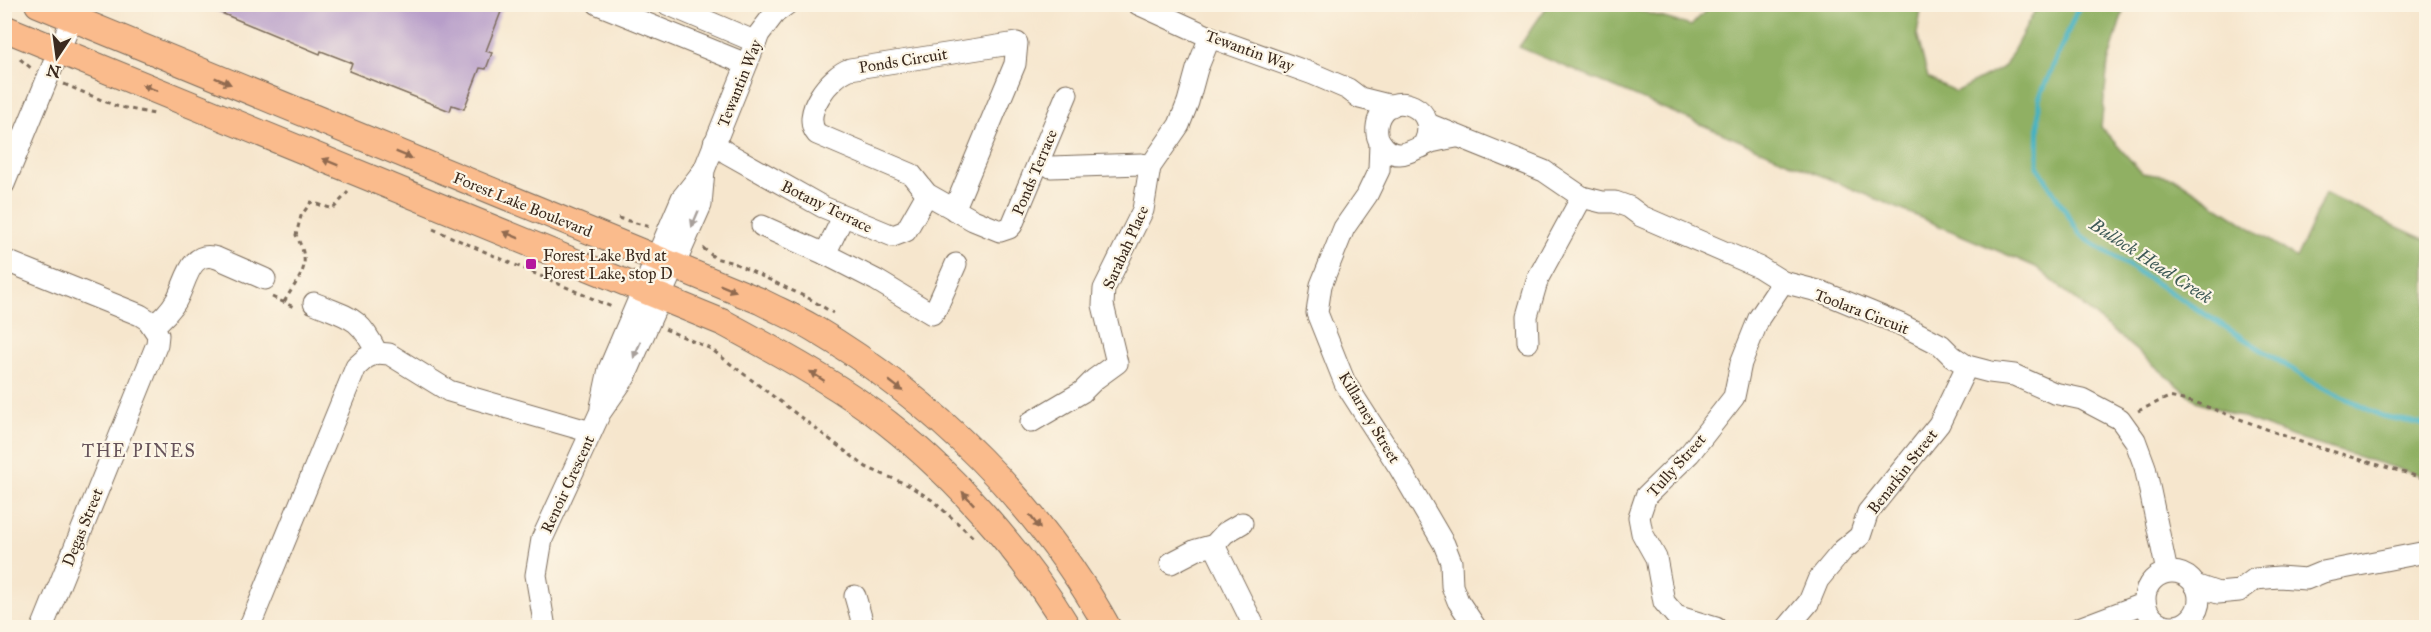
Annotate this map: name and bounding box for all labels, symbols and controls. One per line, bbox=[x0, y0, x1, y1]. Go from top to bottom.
street label: Tewantin Way bbox=[1203, 26, 1297, 75]
north arrow bbox=[27, 27, 87, 87]
street label: Tewantin Way bbox=[713, 36, 766, 130]
street label: Ponds Circuit bbox=[857, 44, 949, 77]
text: N bbox=[45, 60, 62, 82]
one-way arrow bbox=[215, 76, 233, 86]
one-way arrow bbox=[141, 83, 159, 92]
street label: Ponds Terrace bbox=[1008, 126, 1061, 218]
one-way arrow bbox=[395, 151, 413, 160]
one-way arrow bbox=[321, 157, 339, 167]
street label: Forest Lake Boulevard bbox=[451, 168, 595, 241]
street label: Botany Terrace bbox=[778, 176, 876, 237]
street label: Sarabah Place bbox=[1099, 202, 1152, 292]
one-way arrow bbox=[690, 211, 699, 228]
water label: Bullock Head Creek bbox=[2085, 213, 2216, 309]
one-way arrow bbox=[502, 230, 520, 239]
place label: Forest Lake Bvd at Forest Lake, stop D bbox=[543, 246, 673, 283]
marker: Forest Lake Bvd at Forest Lake, stop D bbox=[524, 257, 538, 271]
one-way arrow bbox=[720, 283, 738, 293]
street label: Toolara Circuit bbox=[1812, 285, 1912, 338]
one-way arrow bbox=[632, 342, 642, 360]
street label: Killarney Street bbox=[1335, 368, 1404, 467]
one-way arrow bbox=[809, 371, 825, 382]
one-way arrow bbox=[888, 380, 904, 393]
street label: Benarkin Street bbox=[1863, 425, 1942, 517]
street label: Tully Street bbox=[1643, 430, 1710, 501]
street label: Renoir Crescent bbox=[537, 432, 598, 536]
district label: THE PINES bbox=[82, 440, 196, 462]
street label: Degas Street bbox=[58, 485, 108, 569]
one-way arrow bbox=[962, 492, 976, 506]
one-way arrow bbox=[1029, 514, 1041, 529]

